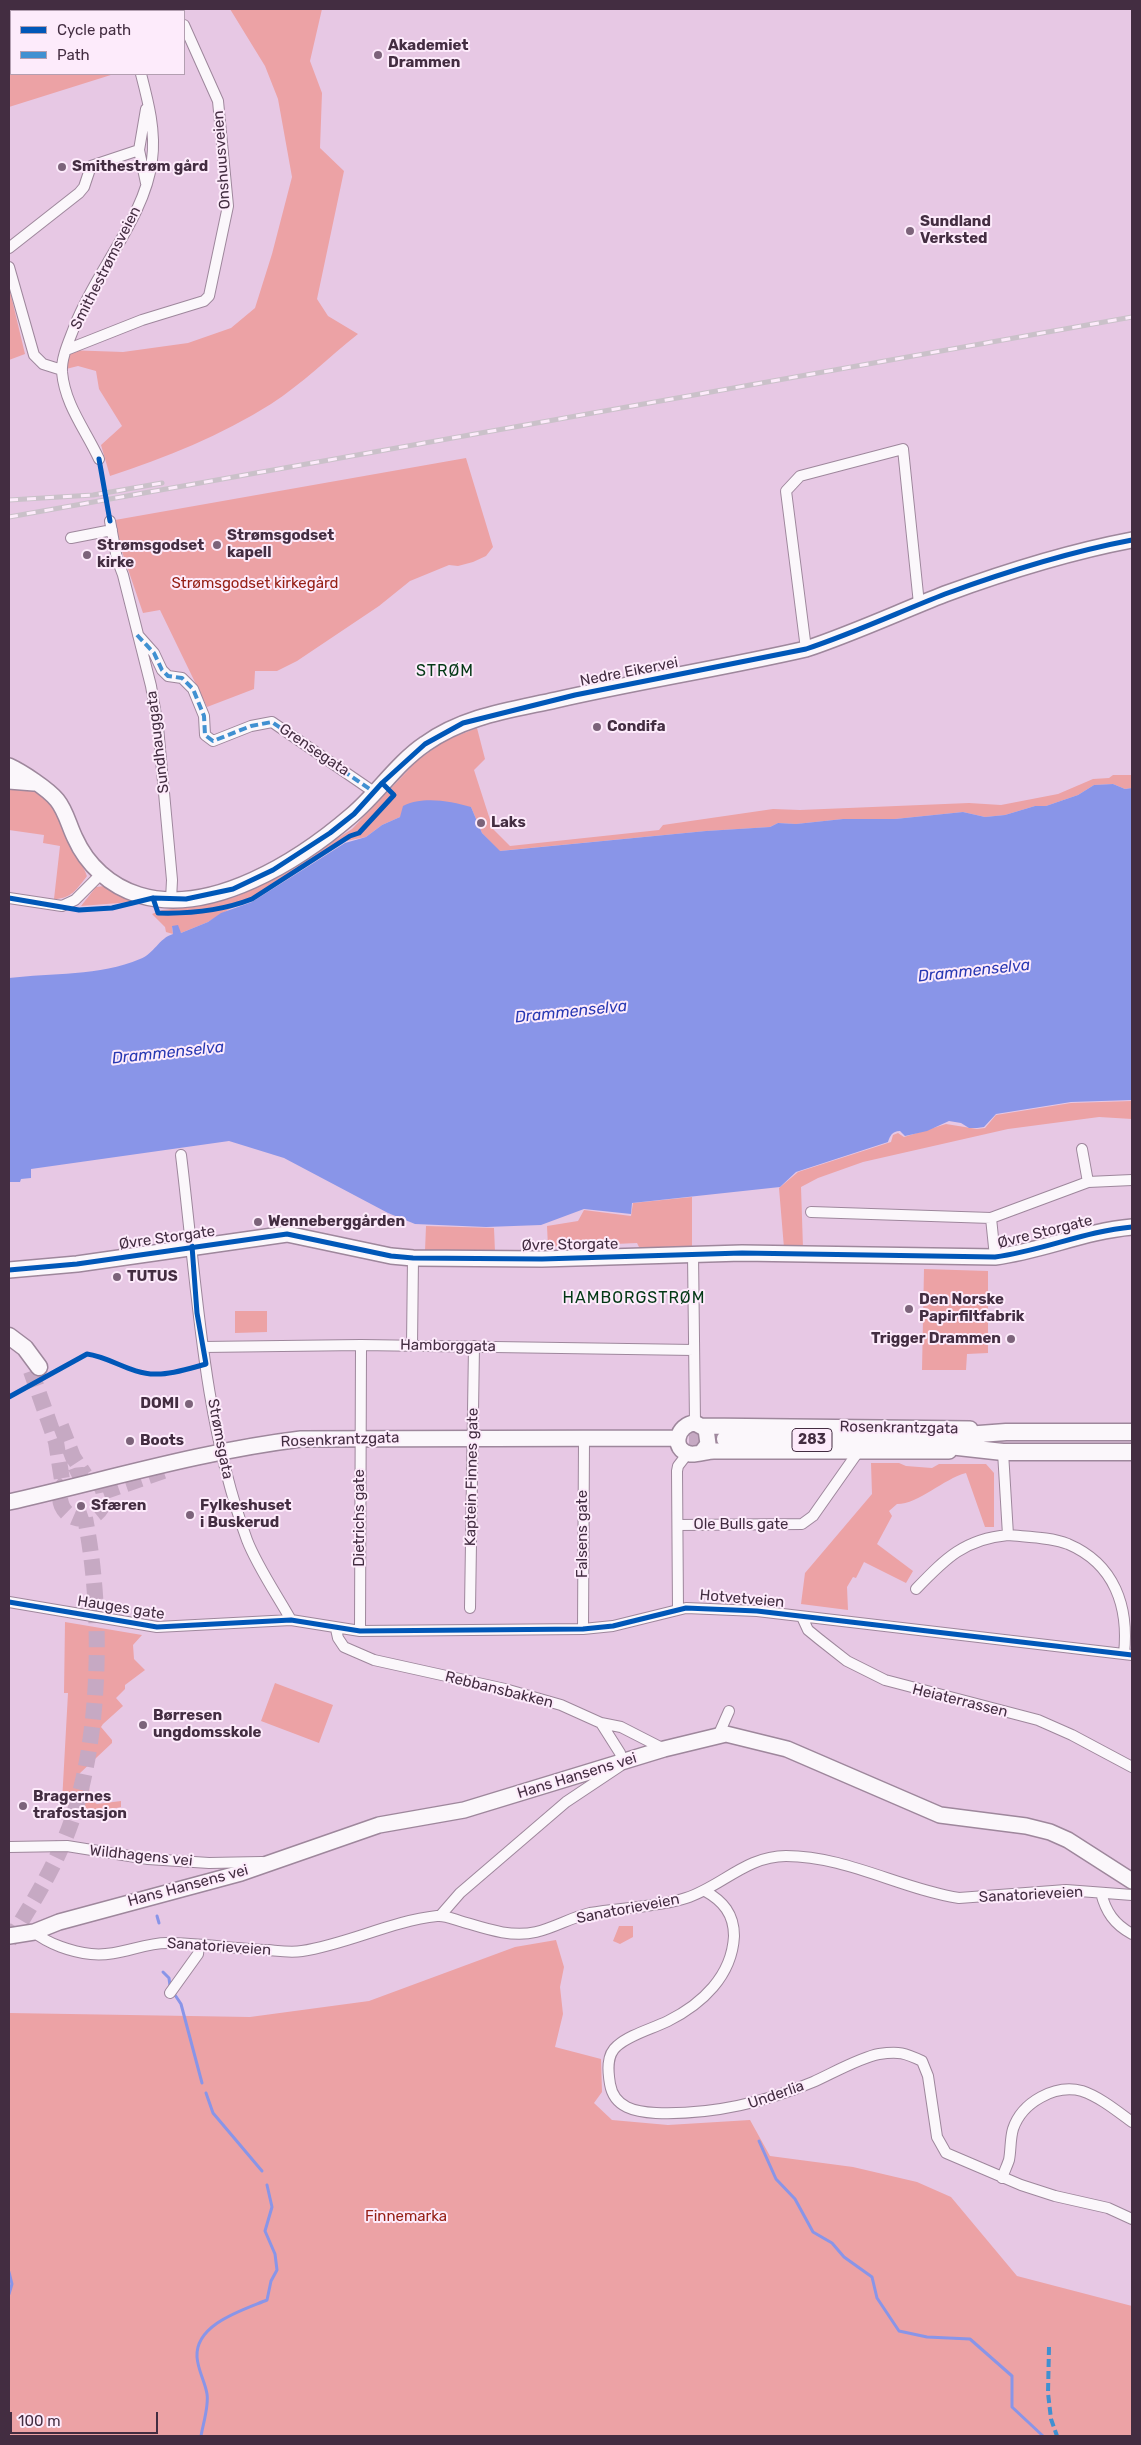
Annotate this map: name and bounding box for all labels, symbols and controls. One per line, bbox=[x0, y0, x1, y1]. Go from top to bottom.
legend bbox=[10, 10, 185, 75]
text: Cycle path bbox=[57, 21, 131, 39]
place label: Akademiet Drammen bbox=[388, 37, 469, 72]
text: Path bbox=[57, 46, 90, 64]
marker: Akademiet Drammen bbox=[372, 49, 384, 61]
street label: Onshuusveien bbox=[210, 110, 234, 210]
place label: Smithestrøm gård bbox=[72, 158, 208, 176]
marker: Smithestrøm gård bbox=[56, 161, 68, 173]
street label: Smithestrømsveien bbox=[67, 203, 145, 333]
place label: Sundland Verksted bbox=[920, 213, 991, 248]
marker: Sundland Verksted bbox=[904, 225, 916, 237]
place label: Strømsgodset kapell bbox=[227, 527, 334, 562]
place label: Strømsgodset kirke bbox=[97, 537, 204, 572]
marker: Strømsgodset kapell bbox=[211, 539, 223, 551]
marker: Strømsgodset kirke bbox=[81, 549, 93, 561]
park label: Strømsgodset kirkegård bbox=[172, 575, 338, 593]
street label: Nedre Eikervei bbox=[578, 654, 680, 690]
district label: STRØM bbox=[415, 661, 475, 681]
street label: Sundhauggata bbox=[143, 690, 173, 794]
place label: Condifa bbox=[607, 718, 665, 736]
street label: Grensegata bbox=[276, 720, 352, 780]
marker: Condifa bbox=[591, 721, 603, 733]
place label: Laks bbox=[491, 814, 526, 832]
marker: Laks bbox=[475, 817, 487, 829]
water label: Drammenselva bbox=[917, 956, 1031, 986]
water label: Drammenselva bbox=[514, 997, 628, 1027]
water label: Drammenselva bbox=[111, 1038, 225, 1068]
street label: Øvre Storgate bbox=[996, 1212, 1094, 1252]
place label: Wenneberggården bbox=[268, 1213, 405, 1231]
marker: Wenneberggården bbox=[252, 1216, 264, 1228]
street label: Øvre Storgate bbox=[118, 1222, 216, 1254]
street label: Øvre Storgate bbox=[521, 1235, 619, 1255]
place label: TUTUS bbox=[127, 1268, 178, 1286]
marker: TUTUS bbox=[111, 1271, 123, 1283]
district label: HAMBORGSTRØM bbox=[561, 1288, 707, 1308]
place label: Den Norske Papirfiltfabrik bbox=[919, 1291, 1025, 1326]
marker: Den Norske Papirfiltfabrik bbox=[903, 1303, 915, 1315]
place label: Trigger Drammen bbox=[871, 1330, 1001, 1348]
marker: Trigger Drammen bbox=[1005, 1333, 1017, 1345]
street label: Hamborggata bbox=[400, 1336, 496, 1356]
place label: DOMI bbox=[140, 1395, 179, 1413]
street label: Strømsgata bbox=[203, 1397, 237, 1481]
marker: DOMI bbox=[183, 1398, 195, 1410]
street label: Kaptein Finnes gate bbox=[462, 1408, 482, 1546]
street label: Rosenkrantzgata bbox=[839, 1418, 959, 1438]
road number: 283 bbox=[792, 1428, 832, 1452]
street label: Rosenkrantzgata bbox=[280, 1429, 400, 1451]
place label: Boots bbox=[140, 1432, 184, 1450]
marker: Boots bbox=[124, 1435, 136, 1447]
street label: Dietrichs gate bbox=[351, 1469, 369, 1567]
street label: Falsens gate bbox=[574, 1490, 592, 1578]
place label: Sfæren bbox=[91, 1497, 146, 1515]
place label: Fylkeshuset i Buskerud bbox=[200, 1497, 292, 1532]
marker: Sfæren bbox=[75, 1500, 87, 1512]
marker: Fylkeshuset i Buskerud bbox=[184, 1509, 196, 1521]
street label: Ole Bulls gate bbox=[694, 1516, 788, 1534]
street label: Hotvetveien bbox=[699, 1586, 785, 1612]
street label: Hauges gate bbox=[76, 1592, 166, 1624]
street label: Rebbansbakken bbox=[443, 1668, 555, 1712]
street label: Heiaterrassen bbox=[910, 1680, 1010, 1722]
place label: Børresen ungdomsskole bbox=[153, 1707, 262, 1742]
marker: Børresen ungdomsskole bbox=[137, 1719, 149, 1731]
street label: Hans Hansens vei bbox=[515, 1749, 639, 1803]
place label: Bragernes trafostasjon bbox=[33, 1788, 127, 1823]
marker: Bragernes trafostasjon bbox=[17, 1800, 29, 1812]
street label: Wildhagens vei bbox=[89, 1842, 193, 1870]
street label: Hans Hansens vei bbox=[126, 1861, 250, 1911]
street label: Sanatorieveien bbox=[978, 1883, 1084, 1907]
street label: Sanatorieveien bbox=[575, 1890, 681, 1928]
street label: Sanatorieveien bbox=[166, 1934, 272, 1960]
street label: Underlia bbox=[746, 2077, 806, 2113]
park label: Finnemarka bbox=[365, 2208, 447, 2226]
scale bar bbox=[12, 2402, 160, 2434]
text: 100 m bbox=[18, 2412, 60, 2430]

